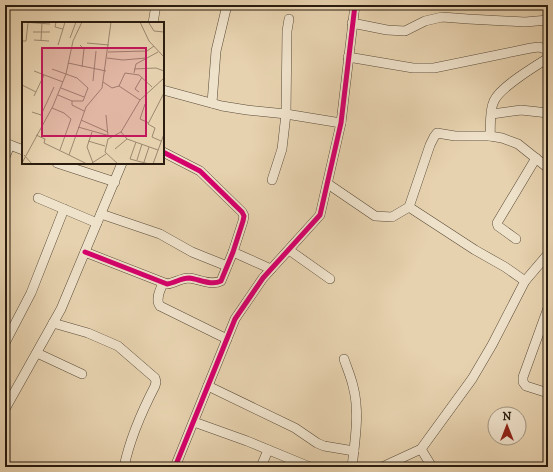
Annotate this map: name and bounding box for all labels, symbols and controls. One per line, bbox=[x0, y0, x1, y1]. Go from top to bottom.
inset map bbox=[22, 22, 164, 164]
north arrow bbox=[487, 406, 527, 446]
text: N bbox=[502, 410, 512, 424]

